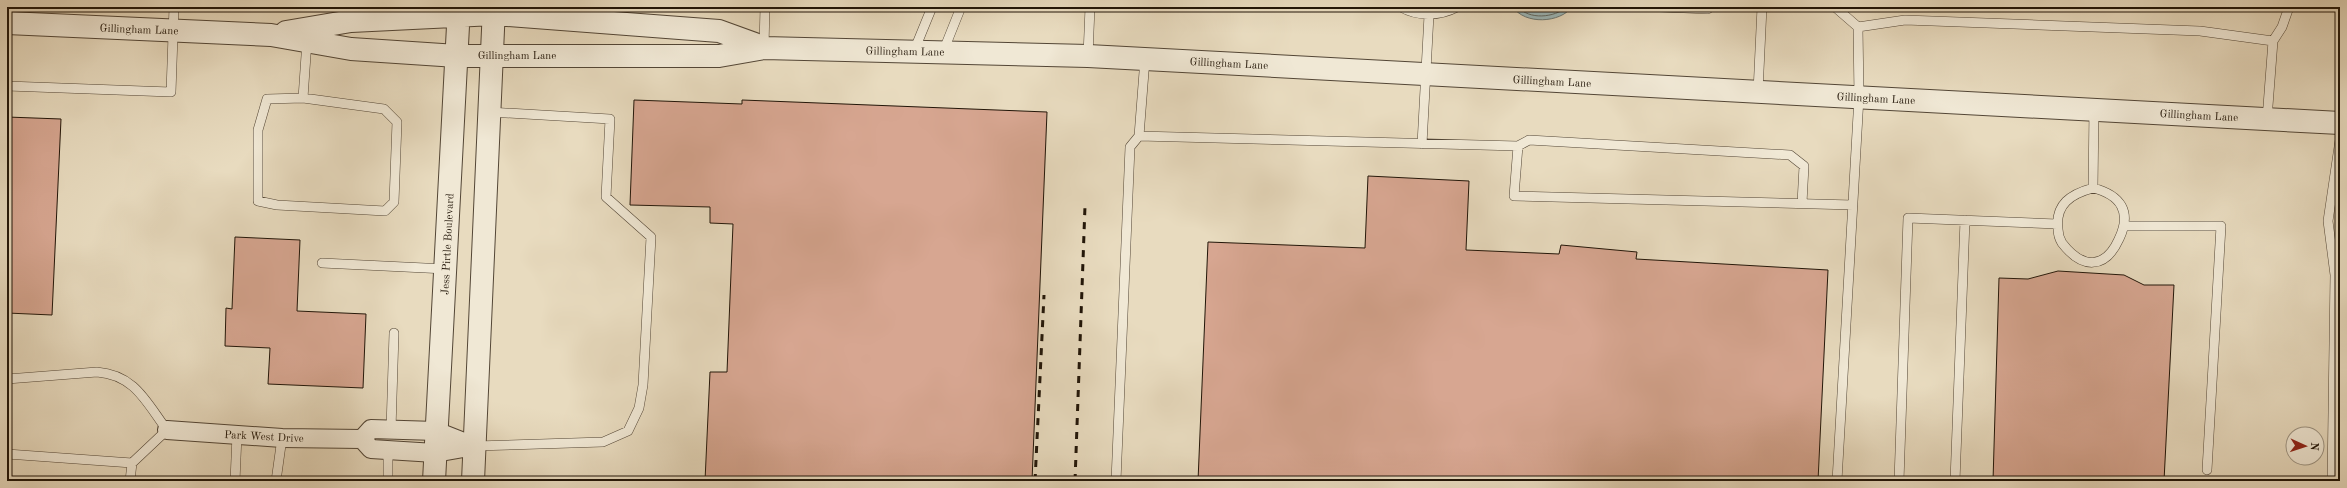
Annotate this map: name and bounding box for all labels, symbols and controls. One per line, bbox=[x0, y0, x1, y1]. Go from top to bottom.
street label: Gillingham Lane bbox=[99, 24, 178, 37]
street label: Gillingham Lane bbox=[866, 46, 944, 59]
street label: Gillingham Lane bbox=[478, 51, 556, 62]
street label: Gillingham Lane bbox=[1189, 57, 1269, 72]
street label: Gillingham Lane bbox=[1512, 75, 1592, 90]
street label: Gillingham Lane bbox=[1836, 92, 1916, 107]
street label: Gillingham Lane bbox=[2159, 109, 2239, 124]
street label: Jess Pirtle Boulevard bbox=[440, 193, 457, 295]
north arrow bbox=[2285, 426, 2325, 466]
street label: Park West Drive bbox=[224, 430, 304, 445]
text: N bbox=[2308, 442, 2319, 452]

